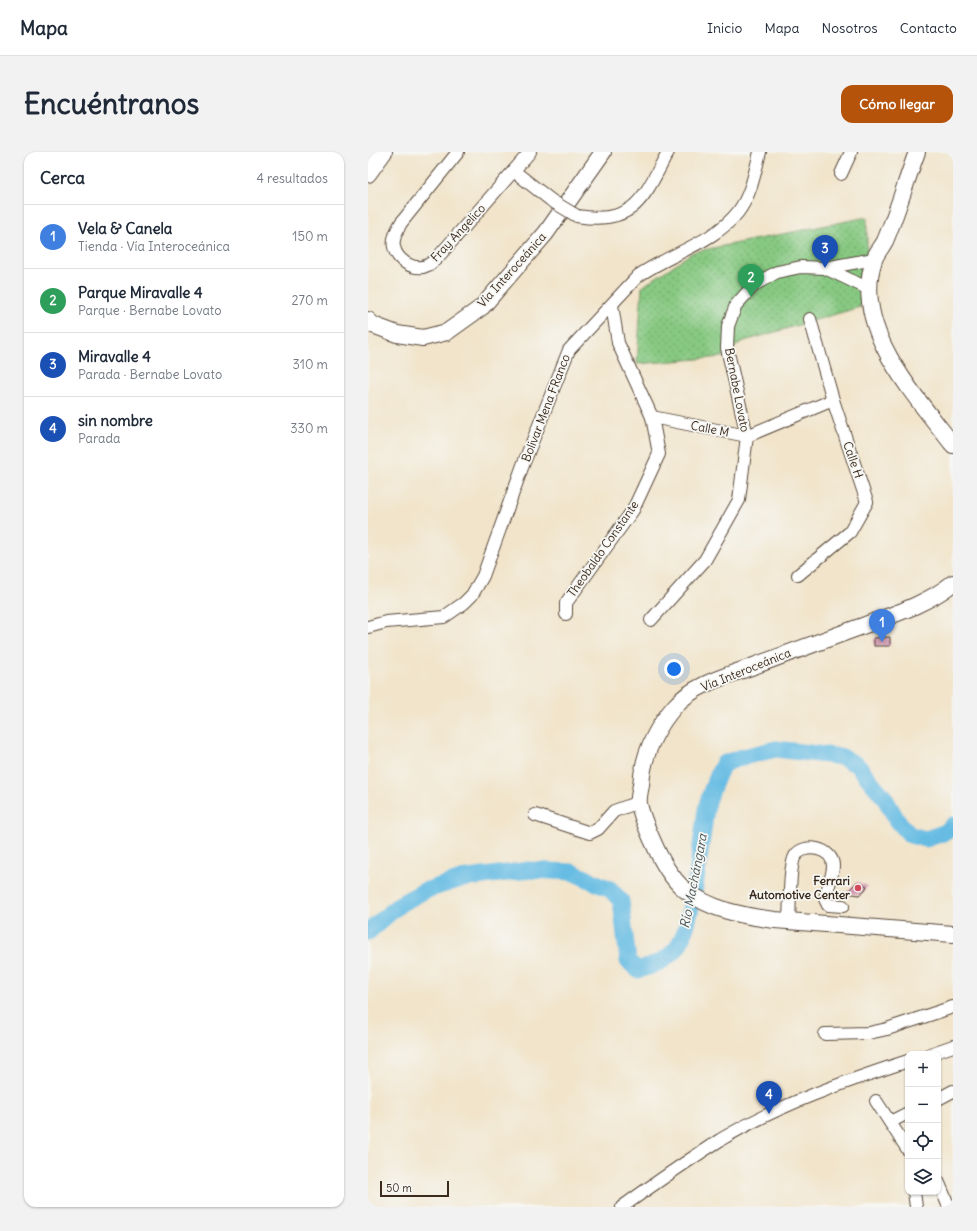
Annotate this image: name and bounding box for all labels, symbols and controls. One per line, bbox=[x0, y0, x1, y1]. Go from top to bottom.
text: Mapa bbox=[20, 16, 68, 40]
text: Inicio bbox=[707, 19, 742, 37]
text: Mapa bbox=[764, 19, 800, 37]
text: Nosotros bbox=[822, 19, 878, 37]
text: Contacto bbox=[900, 19, 957, 37]
button: Cómo llegar bbox=[841, 85, 953, 123]
text: Encuéntranos bbox=[24, 86, 199, 122]
text: Cerca bbox=[40, 167, 85, 189]
text: 4 resultados bbox=[256, 170, 328, 187]
street label: Fray Angelico bbox=[427, 200, 488, 265]
text: Vela & Canela bbox=[78, 219, 172, 238]
text: 1 bbox=[50, 228, 56, 245]
text: 150 m bbox=[292, 228, 328, 245]
street label: Vía Interoceánica bbox=[474, 229, 549, 310]
pin: 3 bbox=[812, 235, 838, 268]
text: Tienda · Vía Interoceánica bbox=[78, 238, 230, 255]
pin: 2 bbox=[738, 264, 764, 297]
text: Parque Miravalle 4 bbox=[78, 283, 203, 302]
text: 2 bbox=[49, 292, 57, 309]
text: 270 m bbox=[291, 292, 328, 309]
text: Parque · Bernabe Lovato bbox=[78, 302, 222, 319]
text: Miravalle 4 bbox=[78, 347, 151, 366]
street label: Bernabe Lovato bbox=[722, 347, 753, 434]
street label: Bolivar Mena FRanco bbox=[518, 352, 573, 464]
text: 3 bbox=[49, 356, 57, 373]
text: 310 m bbox=[293, 356, 328, 373]
text: Parada · Bernabe Lovato bbox=[78, 366, 222, 383]
text: sin nombre bbox=[78, 411, 153, 430]
street label: Calle M bbox=[689, 417, 731, 440]
text: 4 bbox=[49, 420, 57, 437]
text: 330 m bbox=[290, 420, 328, 437]
text: Parada bbox=[78, 430, 121, 447]
street label: Calle H bbox=[840, 439, 867, 481]
street label: Theobaldo Constante bbox=[564, 498, 642, 600]
pin: 1 bbox=[869, 609, 895, 642]
street label: Vía Interoceánica bbox=[699, 645, 793, 694]
your location bbox=[664, 659, 684, 679]
water label: Río Machángara bbox=[676, 832, 711, 930]
place label: Ferrari Automotive Center bbox=[749, 873, 850, 902]
marker: Ferrari Automotive Center bbox=[853, 883, 863, 893]
map controls bbox=[905, 1051, 941, 1195]
button: + bbox=[905, 1051, 941, 1087]
pin: 4 bbox=[756, 1081, 782, 1114]
button: − bbox=[905, 1087, 941, 1123]
button: locate bbox=[905, 1123, 941, 1159]
button: layers bbox=[905, 1159, 941, 1195]
scale bar bbox=[380, 1179, 449, 1198]
text: 50 m bbox=[386, 1181, 412, 1195]

